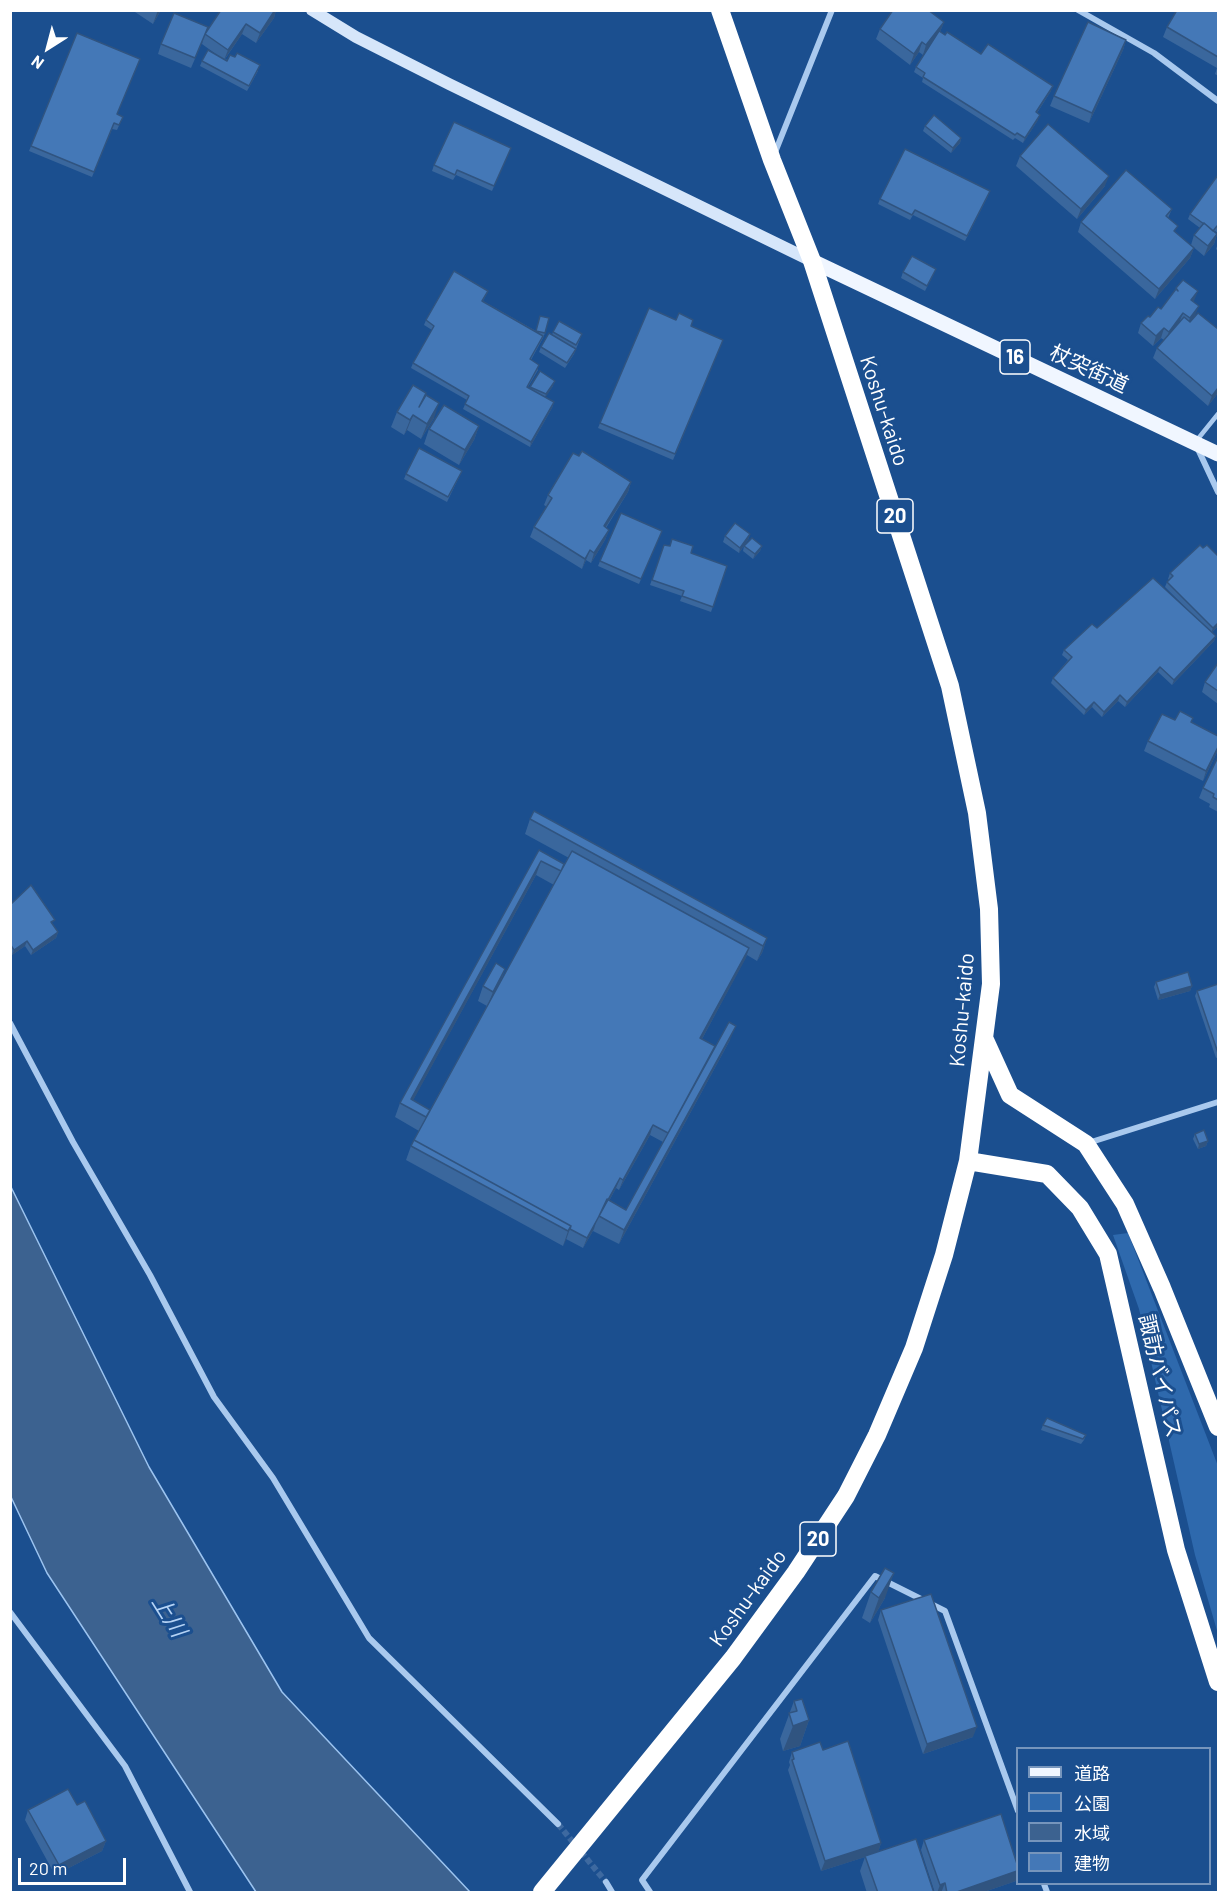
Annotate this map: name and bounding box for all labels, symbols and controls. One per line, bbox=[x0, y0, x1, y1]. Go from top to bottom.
north arrow bbox=[18, 18, 78, 78]
text: N bbox=[27, 52, 47, 74]
road number: 16 bbox=[1000, 340, 1030, 374]
street label: 杖突街道 bbox=[1046, 340, 1132, 398]
street label: Koshu-kaido bbox=[854, 353, 914, 469]
road number: 20 bbox=[877, 499, 913, 533]
street label: Koshu-kaido bbox=[944, 952, 980, 1068]
street label: 諏訪バイパス bbox=[1134, 1312, 1186, 1440]
road number: 20 bbox=[800, 1522, 836, 1556]
street label: Koshu-kaido bbox=[704, 1544, 792, 1652]
water label: 上川 bbox=[146, 1590, 192, 1642]
legend bbox=[1016, 1747, 1211, 1885]
text: 道路 bbox=[1074, 1762, 1110, 1784]
text: 公園 bbox=[1074, 1792, 1110, 1814]
text: 水域 bbox=[1074, 1822, 1110, 1844]
scale bar bbox=[21, 1846, 129, 1884]
text: 建物 bbox=[1074, 1852, 1110, 1874]
text: 20 m bbox=[29, 1857, 67, 1879]

